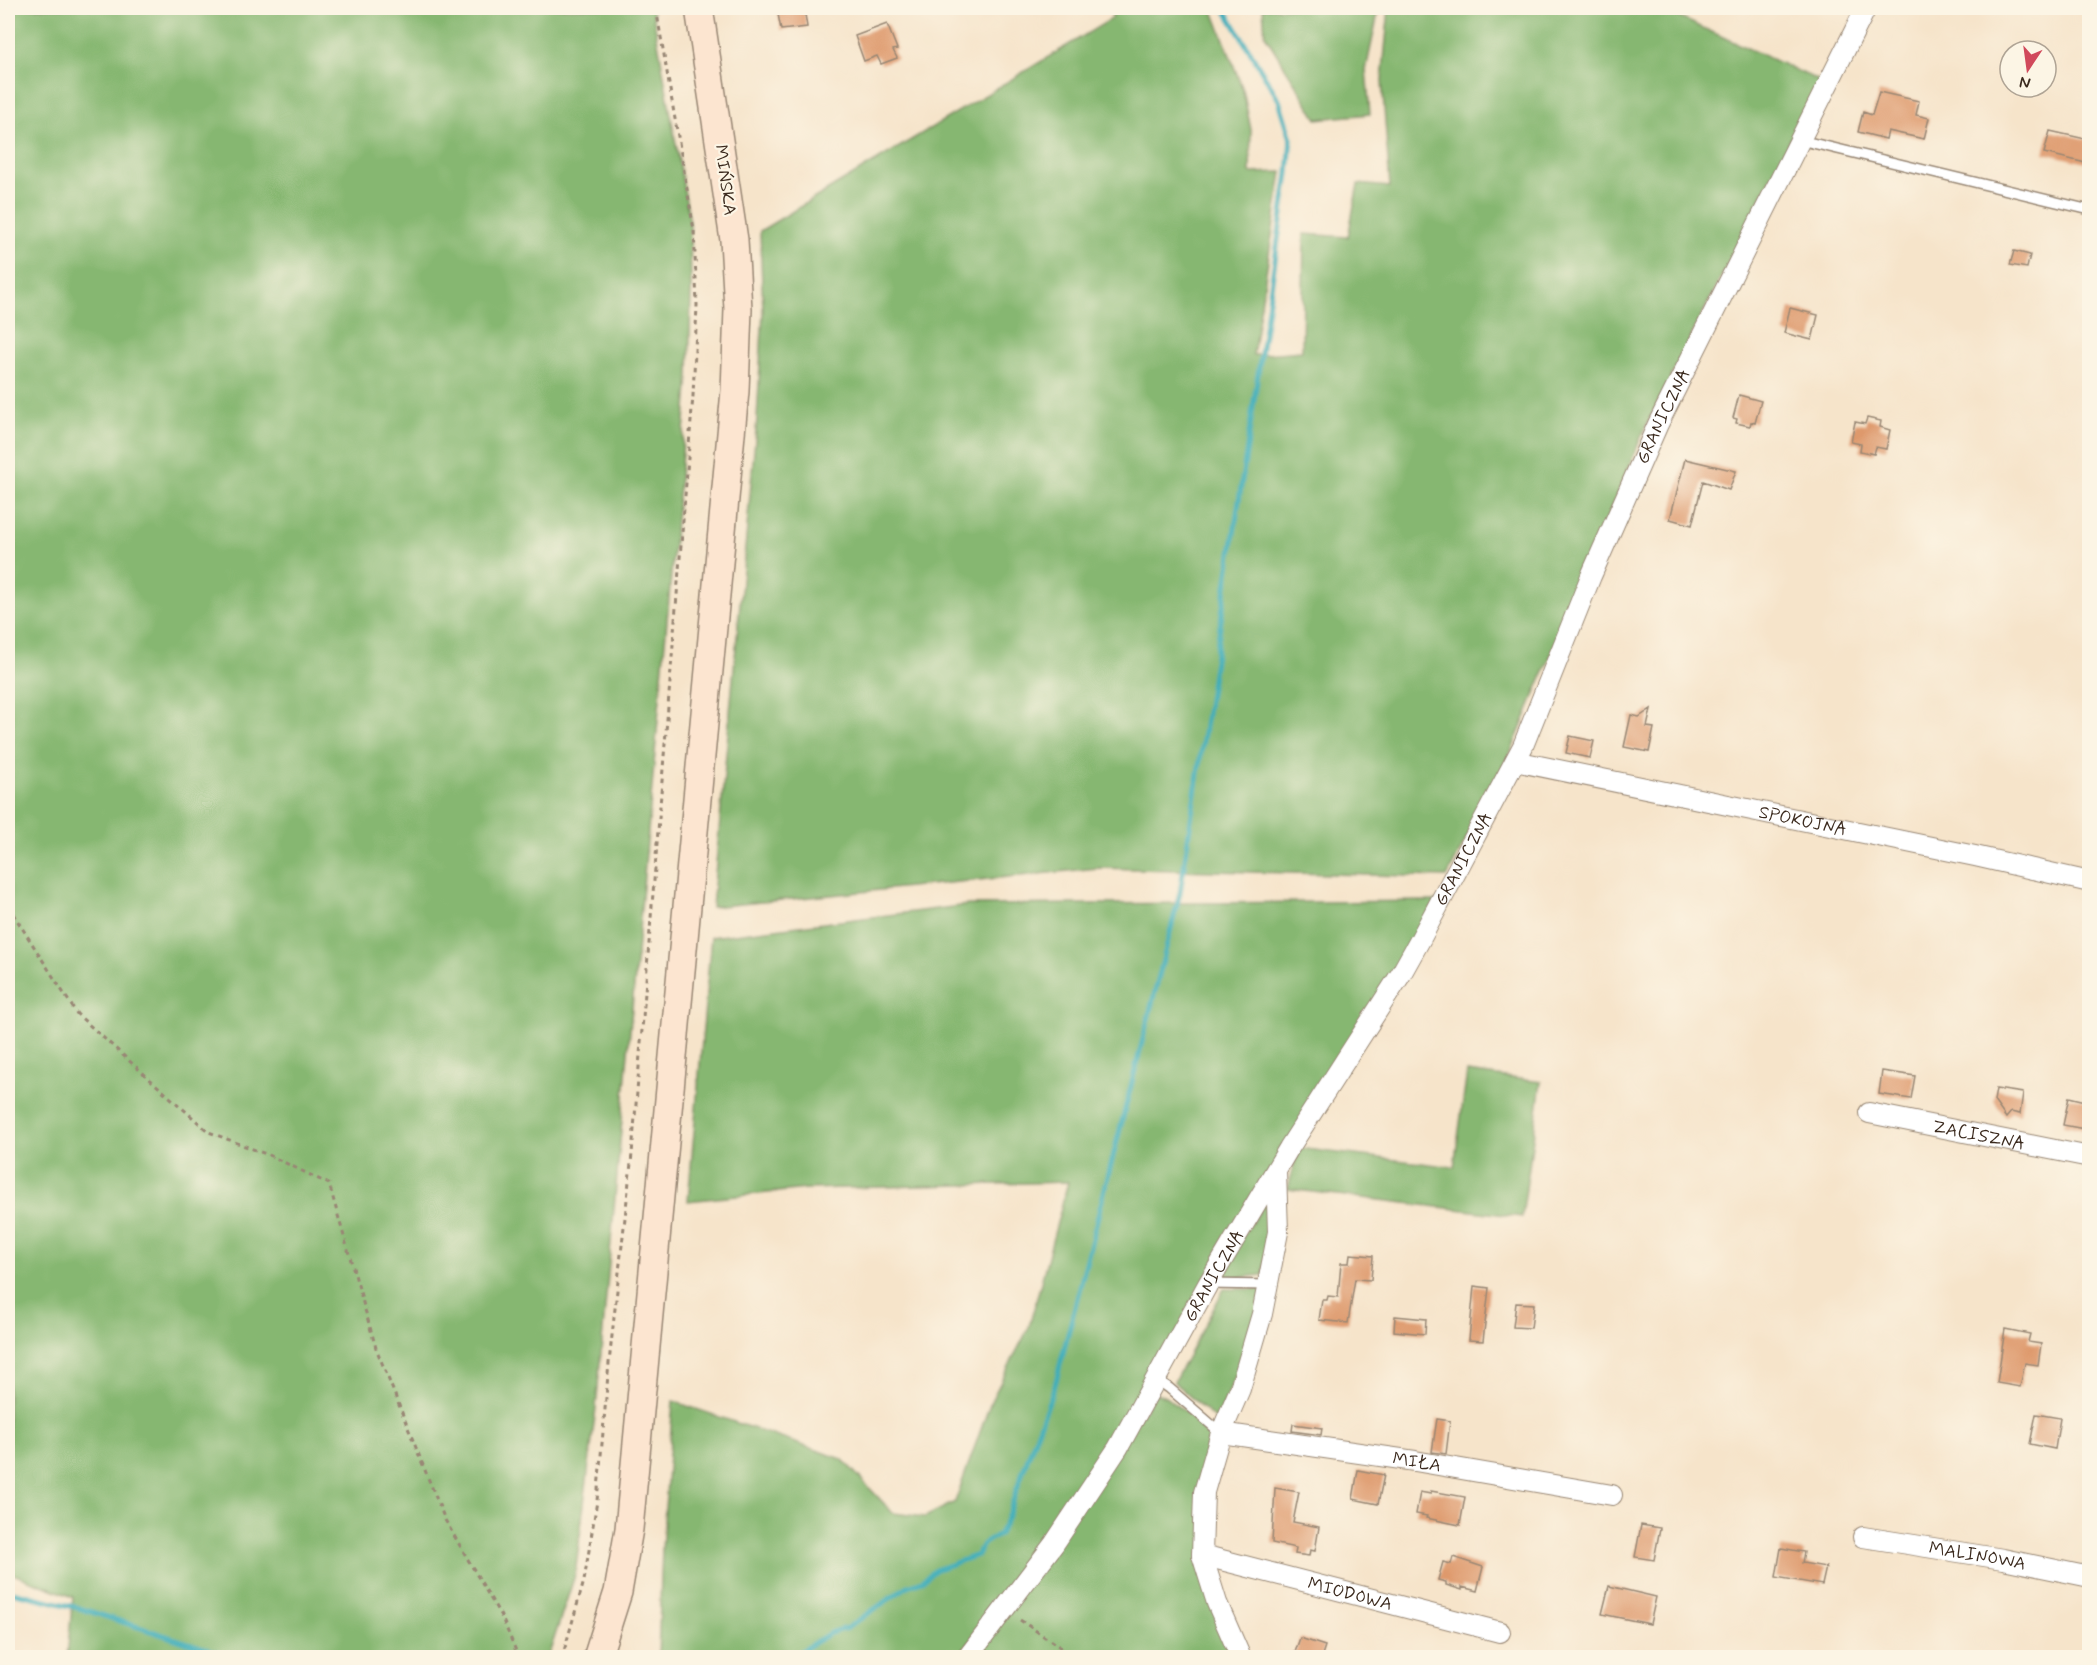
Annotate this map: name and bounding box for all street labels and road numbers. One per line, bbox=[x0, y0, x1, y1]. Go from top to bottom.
street label: MIŃSKA bbox=[708, 143, 742, 217]
street label: GRANICZNA bbox=[1631, 365, 1697, 468]
street label: SPOKOJNA bbox=[1757, 801, 1849, 842]
street label: GRANICZNA bbox=[1429, 808, 1499, 910]
street label: ZACISZNA bbox=[1930, 1115, 2027, 1157]
street label: GRANICZNA bbox=[1179, 1226, 1251, 1326]
street label: MIŁA bbox=[1391, 1447, 1443, 1478]
street label: MALINOWA bbox=[1927, 1537, 2028, 1576]
street label: MIODOWA bbox=[1305, 1572, 1395, 1617]

